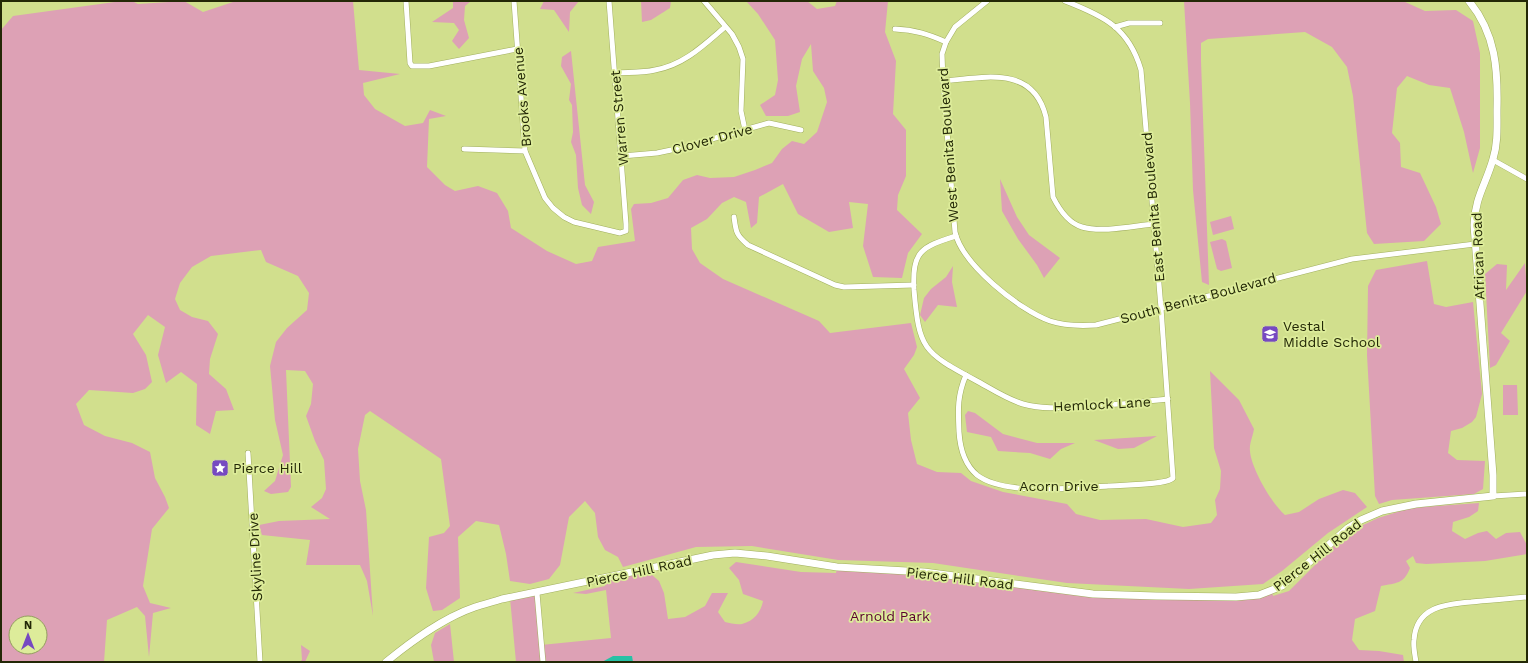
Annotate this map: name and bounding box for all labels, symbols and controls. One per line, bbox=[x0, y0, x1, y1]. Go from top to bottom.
street label: Brooks Avenue bbox=[510, 46, 534, 148]
street label: West Benita Boulevard bbox=[935, 67, 961, 223]
street label: Warren Street bbox=[607, 70, 631, 166]
street label: Clover Drive bbox=[670, 121, 754, 157]
street label: East Benita Boulevard bbox=[1138, 131, 1168, 283]
street label: African Road bbox=[1468, 212, 1488, 300]
street label: South Benita Boulevard bbox=[1118, 269, 1278, 327]
place label: Vestal Middle School bbox=[1283, 318, 1381, 350]
school or university icon: Vestal Middle School bbox=[1260, 324, 1280, 344]
street label: Hemlock Lane bbox=[1053, 393, 1151, 415]
place icon: Pierce Hill bbox=[210, 458, 230, 478]
place label: Pierce Hill bbox=[233, 460, 303, 476]
street label: Acorn Drive bbox=[1019, 478, 1099, 494]
street label: Skyline Drive bbox=[245, 512, 265, 602]
street label: Pierce Hill Road bbox=[1270, 516, 1364, 594]
street label: Pierce Hill Road bbox=[585, 552, 693, 590]
street label: Pierce Hill Road bbox=[906, 564, 1014, 592]
park label: Arnold Park bbox=[850, 608, 930, 624]
north arrow bbox=[8, 615, 48, 655]
text: N bbox=[24, 619, 32, 632]

